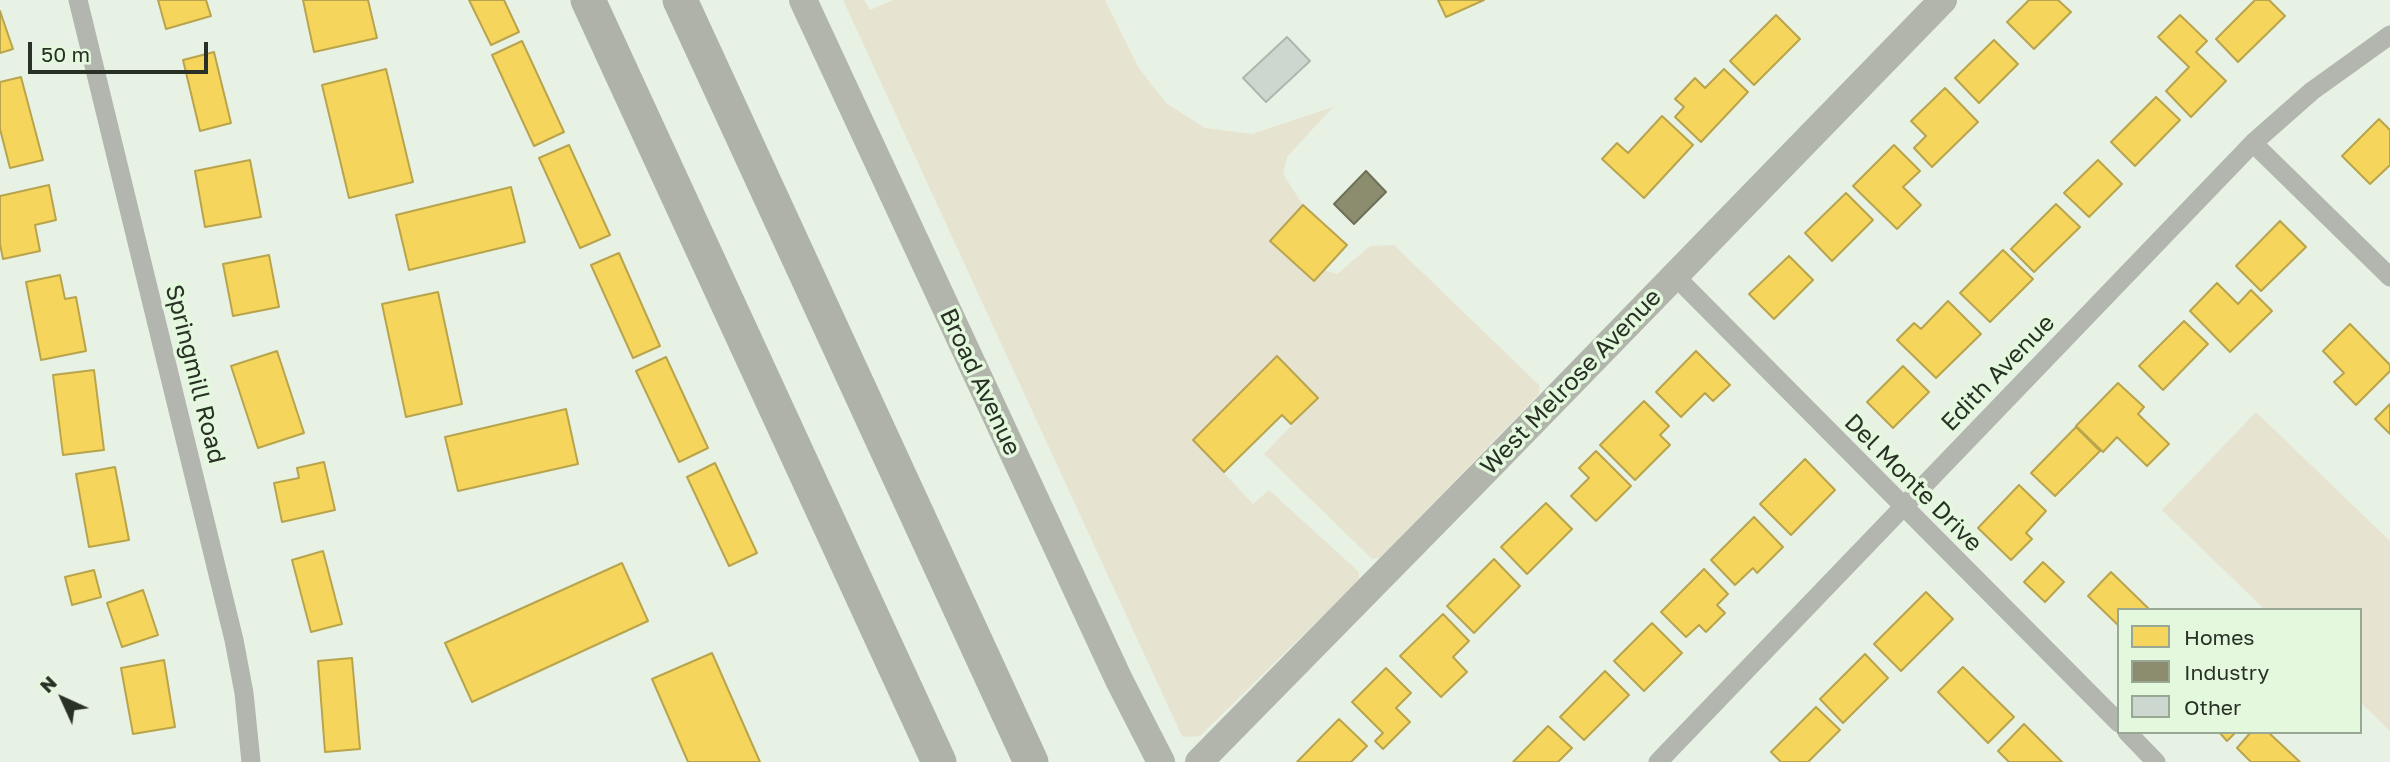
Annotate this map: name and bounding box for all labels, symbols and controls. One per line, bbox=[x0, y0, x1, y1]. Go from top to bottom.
scale bar bbox=[32, 28, 212, 72]
text: 50 m bbox=[41, 41, 90, 67]
street label: Springmill Road bbox=[159, 282, 231, 466]
street label: West Melrose Avenue bbox=[1475, 283, 1667, 481]
street label: Broad Avenue bbox=[933, 304, 1027, 460]
street label: Edith Avenue bbox=[1935, 309, 2061, 437]
street label: Del Monte Drive bbox=[1838, 408, 1988, 558]
legend bbox=[2117, 608, 2362, 734]
text: Homes bbox=[2184, 624, 2254, 650]
text: Industry bbox=[2184, 659, 2269, 685]
north arrow bbox=[28, 664, 98, 734]
text: N bbox=[35, 671, 61, 697]
text: Other bbox=[2184, 694, 2241, 720]

